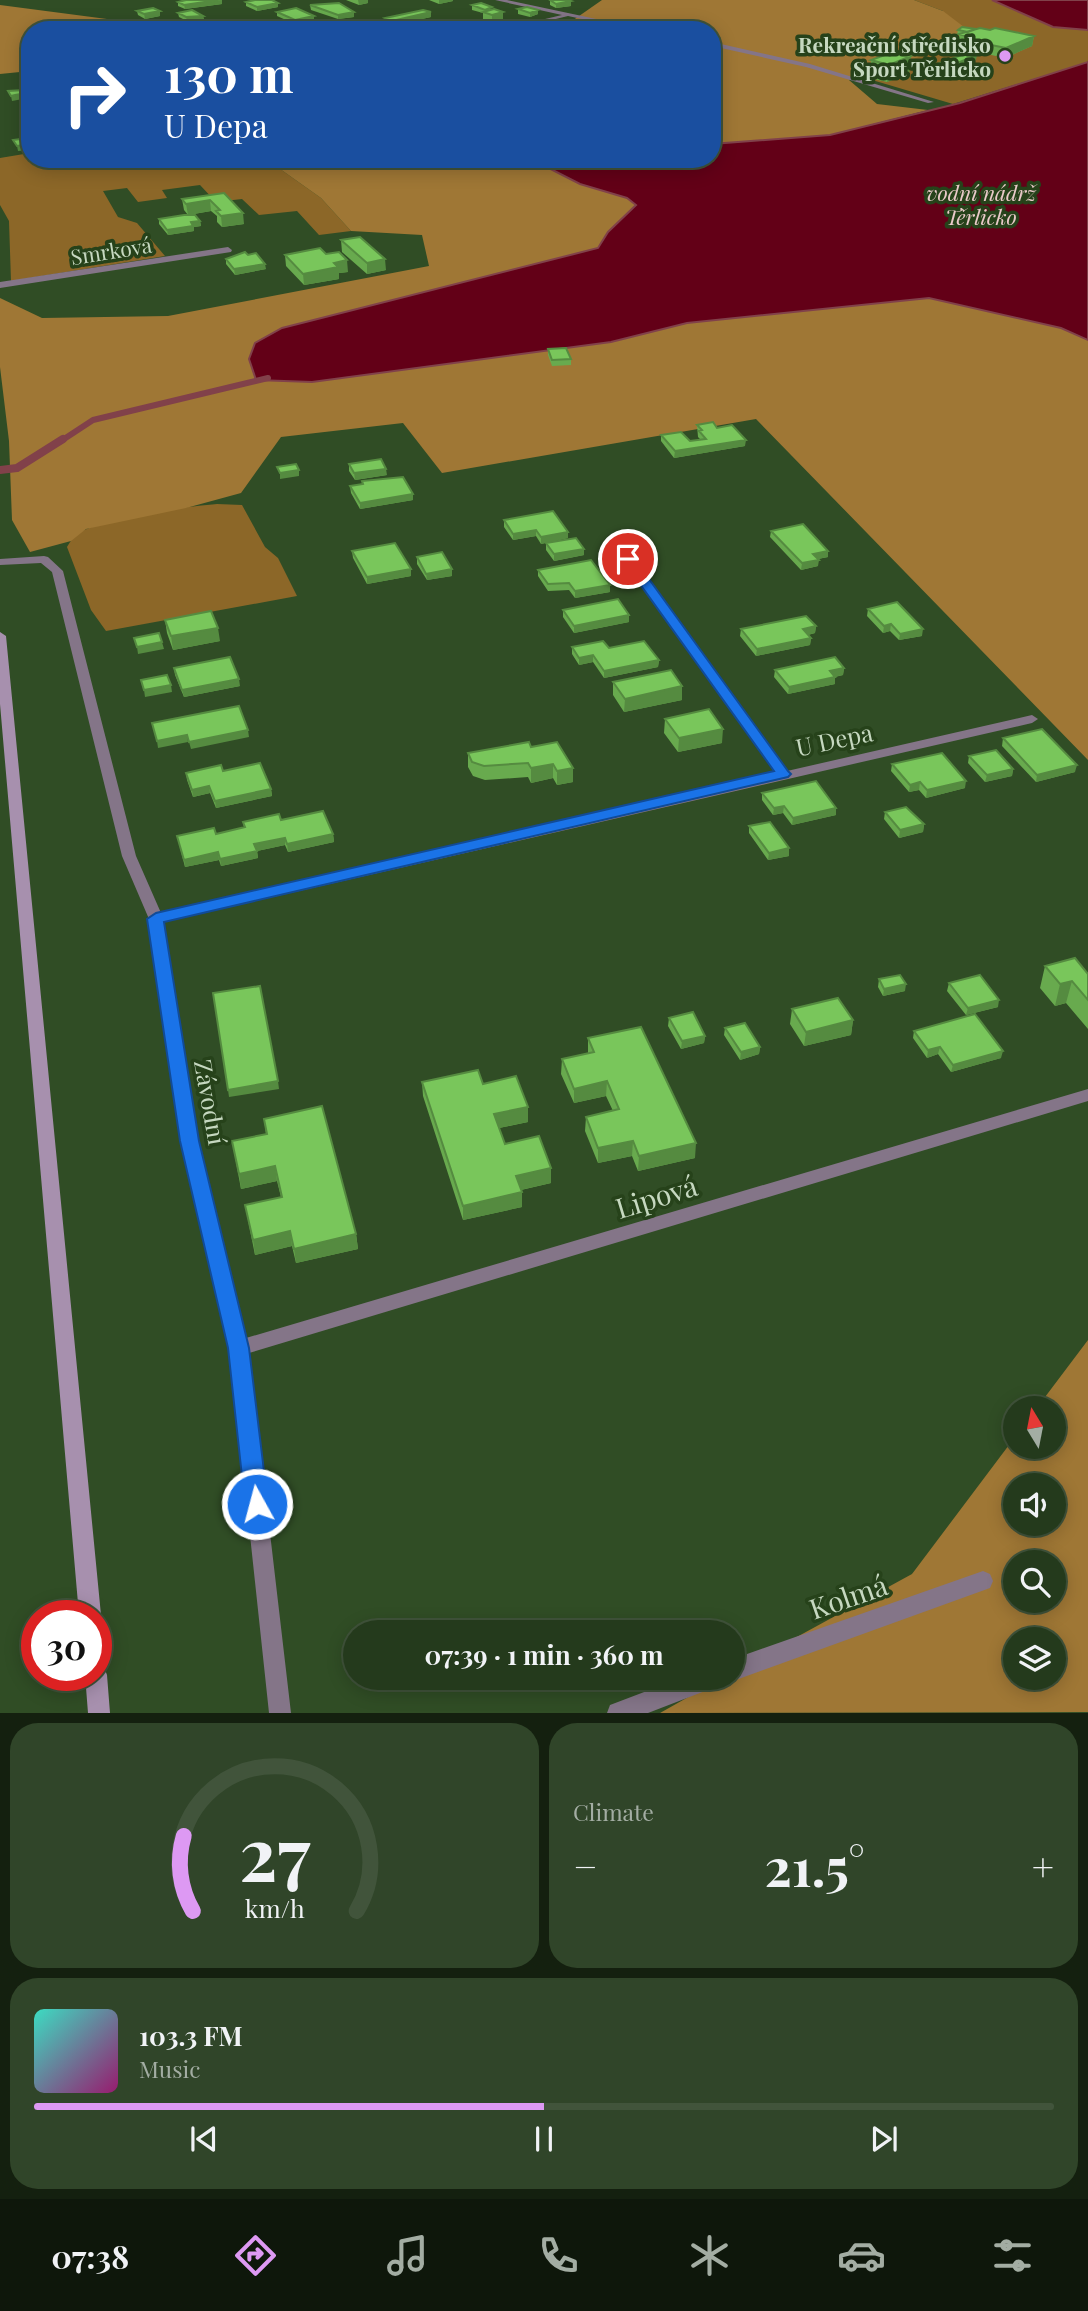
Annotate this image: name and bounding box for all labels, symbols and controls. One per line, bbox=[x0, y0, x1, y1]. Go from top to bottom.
place label: Rekreační středisko Sport Těrlicko bbox=[798, 30, 991, 82]
text: 130 m bbox=[164, 40, 294, 105]
marker: Rekreační středisko Sport Těrlicko bbox=[997, 48, 1013, 64]
icon: right bbox=[49, 49, 140, 140]
text: U Depa bbox=[164, 103, 268, 146]
water label: vodní nádrž Těrlicko bbox=[926, 178, 1037, 230]
street label: Smrková bbox=[68, 230, 154, 270]
pin bbox=[598, 529, 658, 589]
icon: arrive bbox=[609, 540, 647, 578]
street label: U Depa bbox=[793, 715, 875, 763]
street label: Závodní bbox=[188, 1057, 234, 1147]
street label: Lipová bbox=[611, 1166, 701, 1226]
north arrow bbox=[1003, 1396, 1066, 1460]
map controls bbox=[1003, 1396, 1066, 1690]
position arrow bbox=[220, 1467, 294, 1541]
button: sound bbox=[1003, 1473, 1066, 1536]
button: search bbox=[1003, 1550, 1066, 1613]
street label: Kolmá bbox=[804, 1565, 892, 1627]
speed limit sign: 30 bbox=[21, 1600, 112, 1691]
button: layers bbox=[1003, 1627, 1066, 1690]
text: 07:39 · 1 min · 360 m bbox=[424, 1637, 664, 1672]
text: Climate bbox=[573, 1796, 654, 1827]
text: 27 bbox=[239, 1803, 311, 1900]
text: 21.5° bbox=[765, 1831, 865, 1900]
text: − bbox=[573, 1840, 598, 1891]
text: + bbox=[1032, 1840, 1054, 1891]
text: km/h bbox=[245, 1891, 305, 1924]
text: 103.3 FM bbox=[139, 2018, 243, 2053]
text: Music bbox=[139, 2053, 200, 2084]
icon: previous bbox=[185, 2120, 223, 2158]
icon: pause bbox=[525, 2120, 563, 2158]
icon: next bbox=[865, 2120, 903, 2158]
icon: directions bbox=[231, 2231, 280, 2280]
icon: music bbox=[383, 2231, 432, 2280]
icon: phone bbox=[534, 2231, 583, 2280]
icon: climate bbox=[685, 2231, 734, 2280]
icon: car bbox=[837, 2231, 886, 2280]
icon: filters bbox=[988, 2231, 1037, 2280]
text: 07:38 bbox=[51, 2234, 129, 2277]

